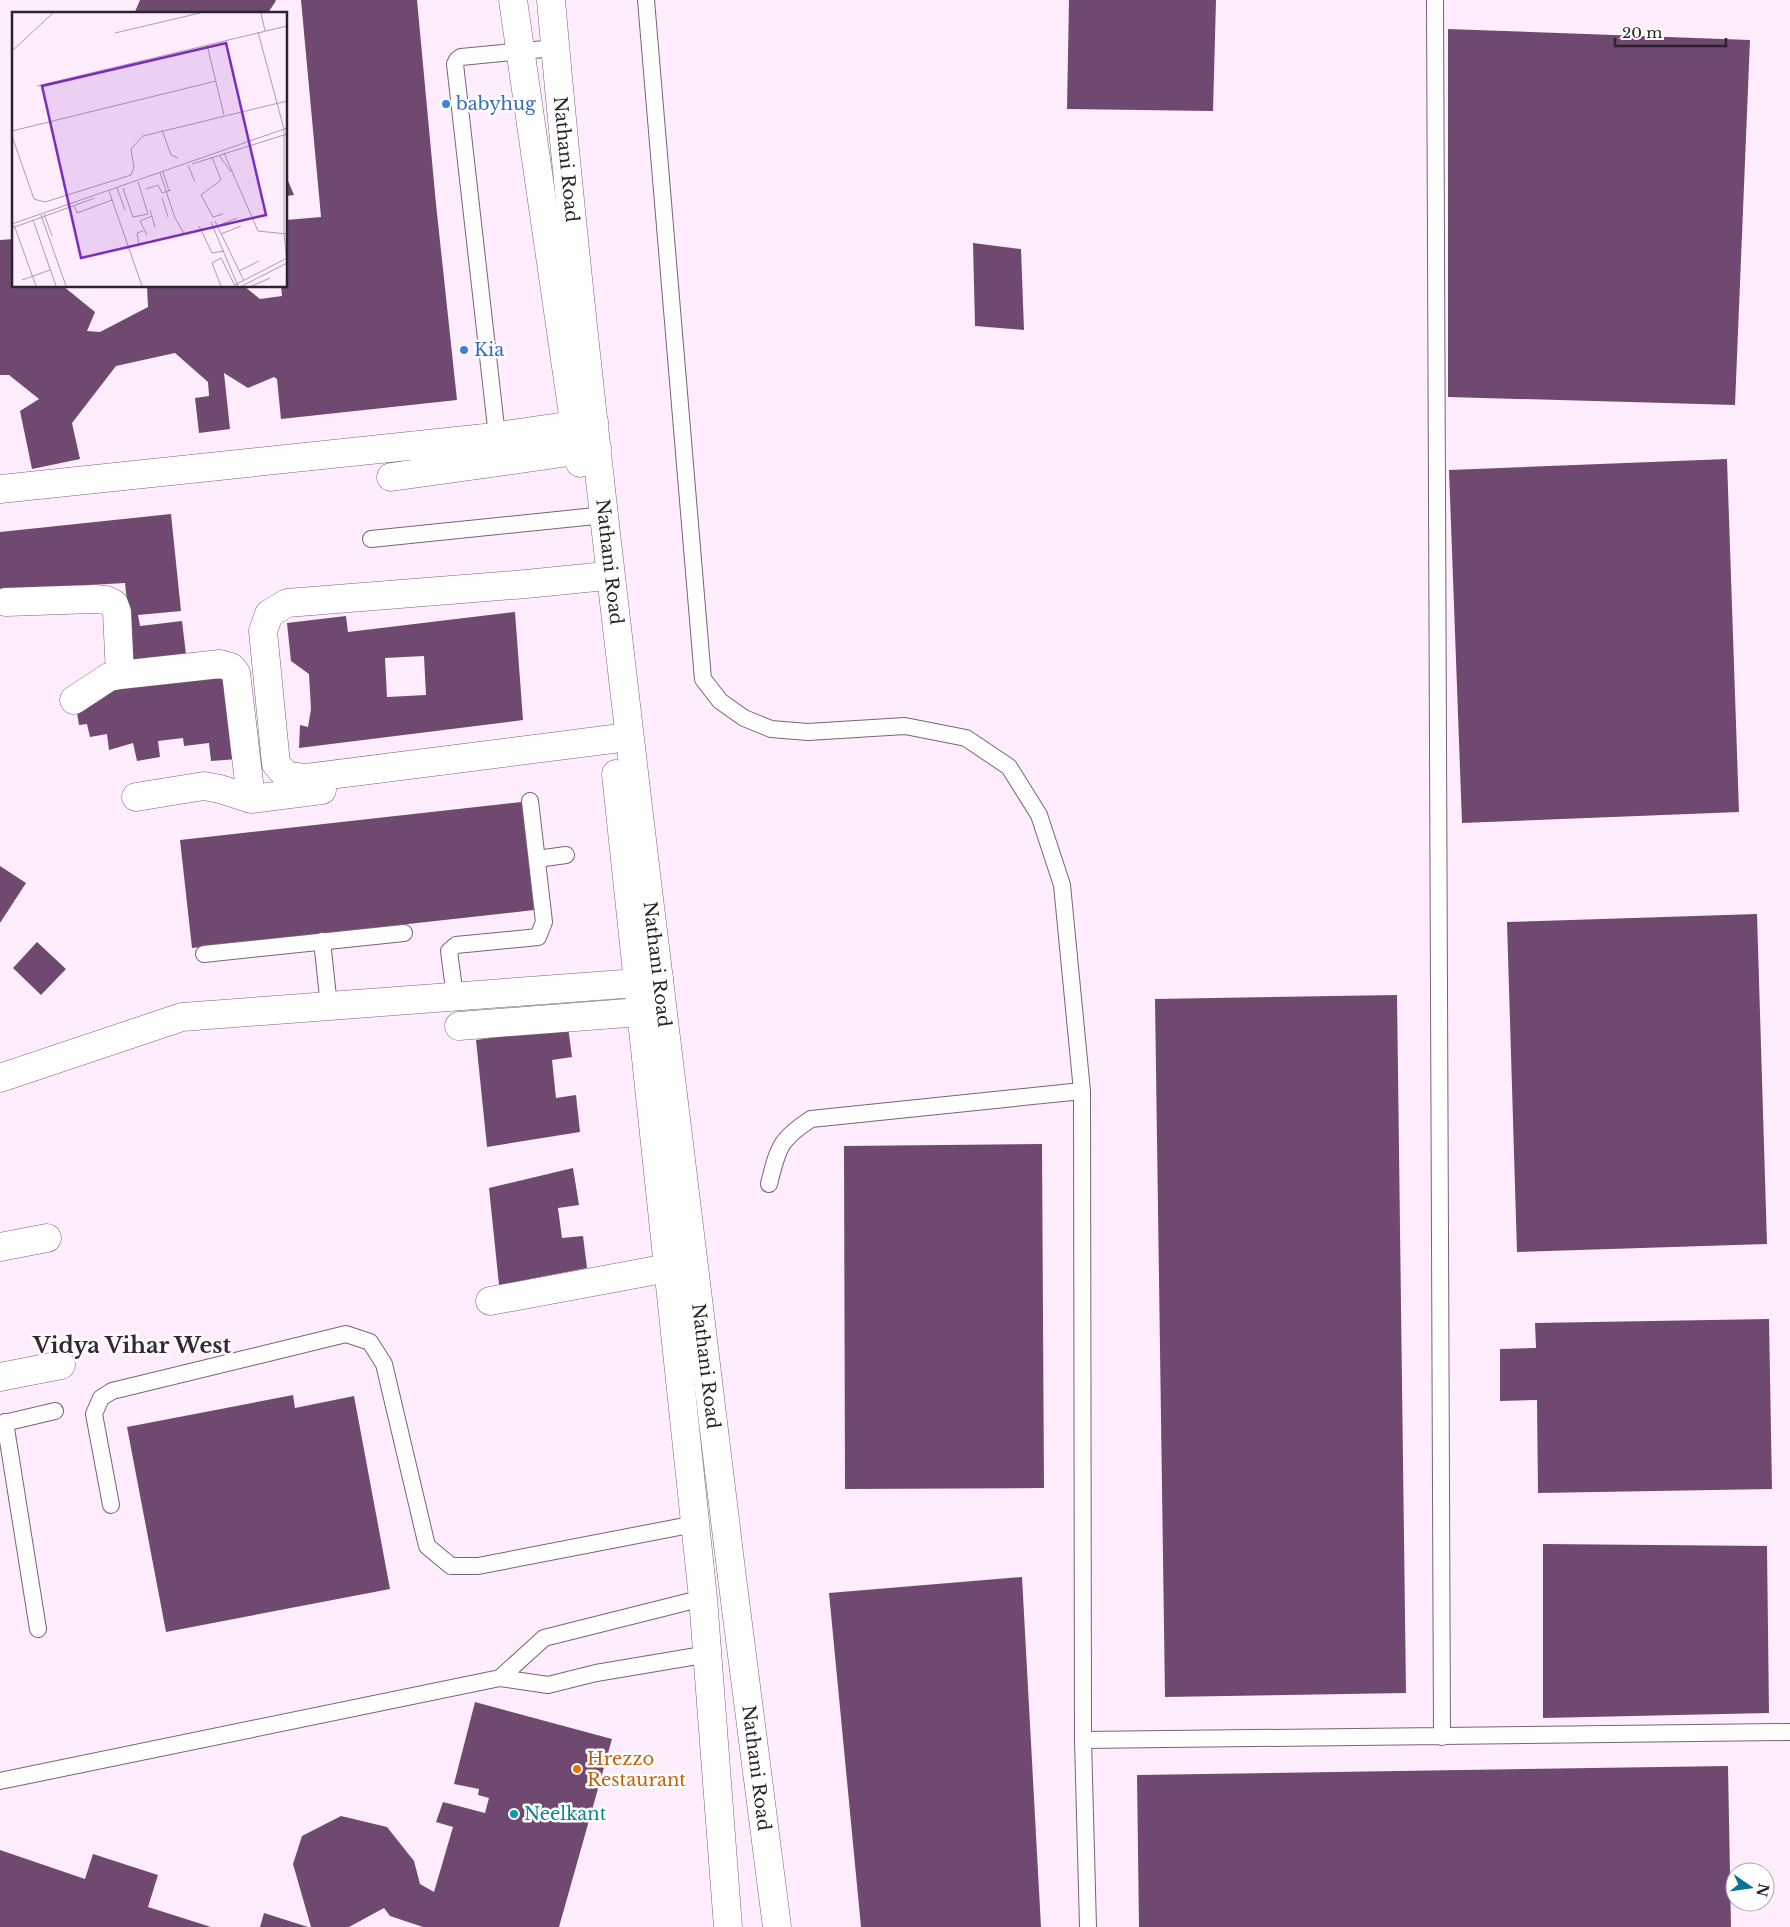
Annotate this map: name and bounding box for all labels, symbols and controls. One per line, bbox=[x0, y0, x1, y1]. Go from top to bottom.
inset map bbox=[12, 12, 288, 288]
scale bar bbox=[1615, 15, 1726, 47]
text: 20 m bbox=[1622, 23, 1662, 42]
place label: babyhug bbox=[455, 93, 536, 115]
street label: Nathani Road bbox=[549, 95, 583, 223]
marker: babyhug bbox=[440, 98, 452, 110]
place label: Kia bbox=[474, 339, 504, 361]
marker: Kia bbox=[458, 344, 470, 356]
street label: Nathani Road bbox=[591, 498, 628, 626]
street label: Nathani Road bbox=[638, 900, 675, 1028]
street label: Nathani Road bbox=[687, 1302, 724, 1430]
district label: Vidya Vihar West bbox=[32, 1332, 232, 1359]
street label: Nathani Road bbox=[737, 1704, 775, 1832]
place label: Hrezzo Restaurant bbox=[587, 1748, 686, 1791]
marker: Hrezzo Restaurant bbox=[571, 1763, 583, 1775]
place label: Neelkant bbox=[524, 1803, 607, 1825]
marker: Neelkant bbox=[508, 1808, 520, 1820]
north arrow bbox=[1725, 1862, 1775, 1912]
text: N bbox=[1752, 1881, 1773, 1898]

